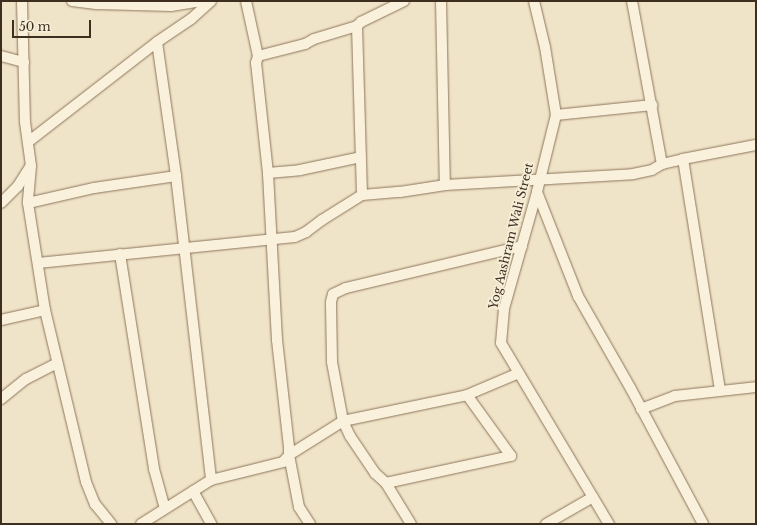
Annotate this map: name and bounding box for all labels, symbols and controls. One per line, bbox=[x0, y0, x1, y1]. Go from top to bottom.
scale bar bbox=[14, 12, 93, 38]
text: 50 m bbox=[19, 19, 51, 34]
street label: Yog Aashram Wali Street bbox=[486, 161, 536, 311]

